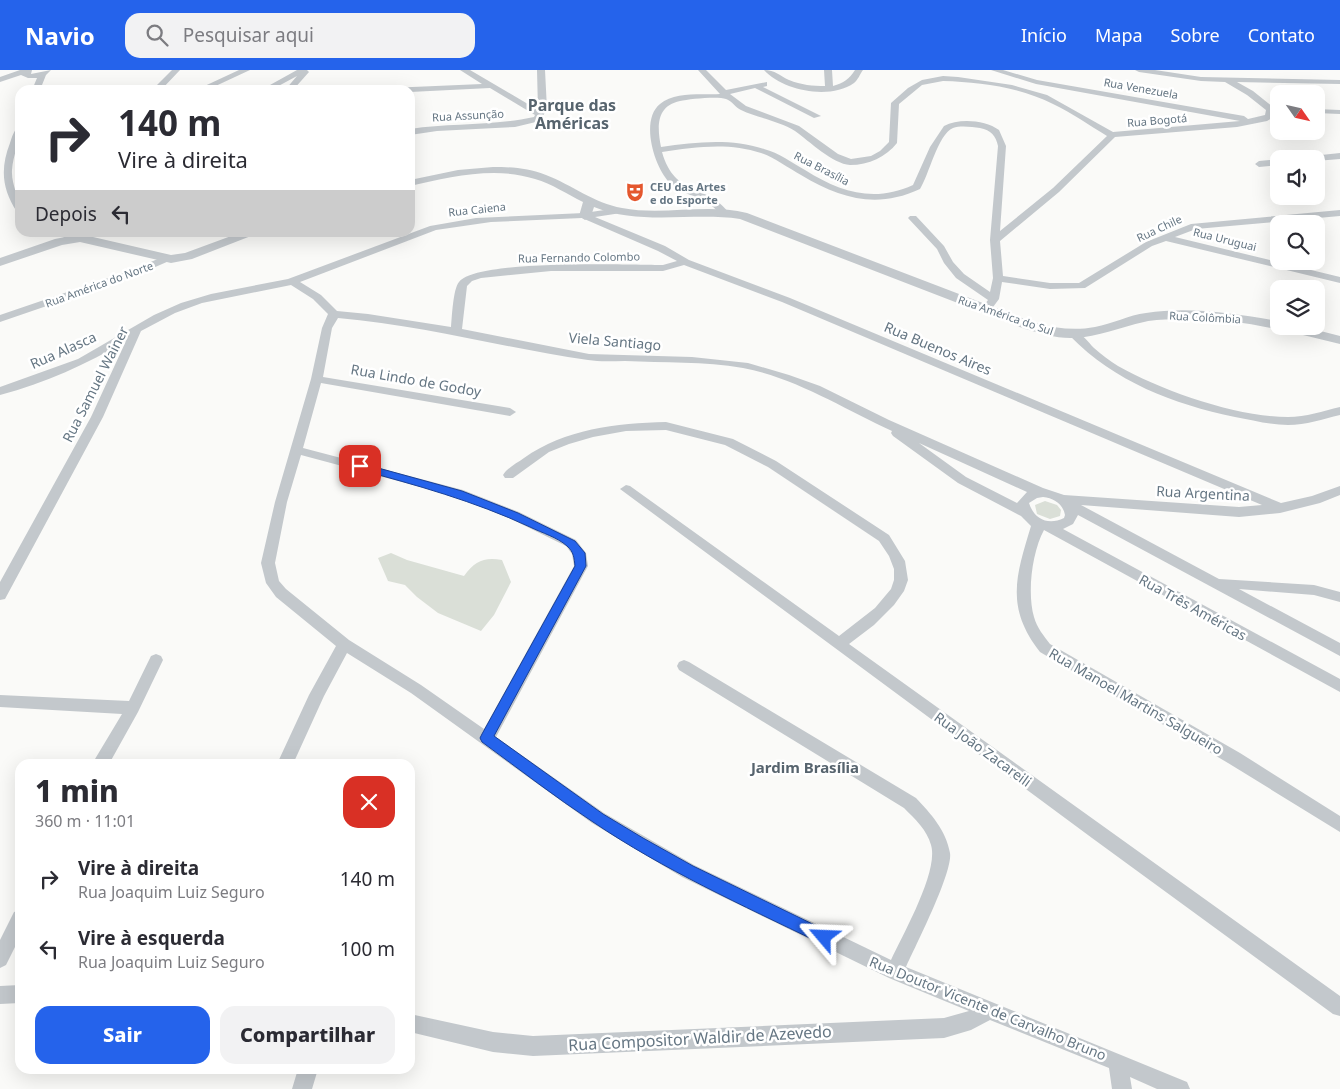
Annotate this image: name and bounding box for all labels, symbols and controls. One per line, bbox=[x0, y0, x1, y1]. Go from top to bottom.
search box bbox=[125, 13, 475, 58]
text: Navio bbox=[25, 19, 95, 52]
icon: search bbox=[143, 21, 171, 49]
text: Pesquisar aqui bbox=[183, 22, 314, 48]
text: Início bbox=[1021, 23, 1067, 47]
text: Mapa bbox=[1095, 23, 1143, 47]
text: Sobre bbox=[1171, 23, 1220, 47]
text: Contato bbox=[1248, 23, 1315, 47]
street label: Rua Venezuela bbox=[1103, 74, 1179, 102]
north arrow bbox=[1270, 85, 1325, 140]
map controls bbox=[1270, 85, 1325, 335]
district label: Parque das Américas bbox=[528, 94, 616, 134]
text: 140 m bbox=[118, 99, 221, 146]
icon: right bbox=[35, 105, 100, 170]
street label: Rua Assunção bbox=[432, 106, 505, 124]
street label: Rua Bogotá bbox=[1126, 110, 1188, 130]
text: Vire à direita bbox=[118, 144, 248, 174]
street label: Rua Brasília bbox=[792, 148, 852, 188]
button: sound bbox=[1270, 150, 1325, 205]
place label: CEU das Artes e do Esporte bbox=[650, 179, 726, 207]
theatre icon: CEU das Artes e do Esporte bbox=[624, 181, 646, 203]
street label: Rua Caiena bbox=[447, 199, 507, 219]
icon: left bbox=[107, 200, 135, 228]
text: Depois bbox=[35, 201, 97, 227]
street label: Rua Chile bbox=[1134, 211, 1184, 245]
button: search bbox=[1270, 215, 1325, 270]
street label: Rua Uruguai bbox=[1192, 224, 1258, 254]
street label: Rua Fernando Colombo bbox=[518, 248, 640, 266]
street label: Rua América do Norte bbox=[43, 257, 155, 311]
button: layers bbox=[1270, 280, 1325, 335]
street label: Rua América do Sul bbox=[956, 292, 1056, 338]
street label: Rua Colômbia bbox=[1169, 308, 1241, 326]
street label: Rua Buenos Aires bbox=[882, 317, 995, 379]
street label: Rua Samuel Wainer bbox=[58, 323, 133, 445]
street label: Rua Alasca bbox=[27, 327, 99, 373]
street label: Viela Santiago bbox=[568, 327, 662, 355]
street label: Rua Lindo de Godoy bbox=[349, 359, 483, 401]
pin bbox=[339, 445, 381, 487]
icon: arrive bbox=[346, 452, 374, 480]
street label: Rua Argentina bbox=[1156, 481, 1250, 505]
street label: Rua Três Américas bbox=[1136, 570, 1250, 645]
street label: Rua Manoel Martins Salgueiro bbox=[1046, 643, 1226, 759]
street label: Rua João Zacareili bbox=[931, 707, 1035, 791]
district label: Jardim Brasília bbox=[749, 757, 859, 777]
text: 1 min bbox=[35, 770, 119, 811]
button: close bbox=[343, 776, 395, 828]
text: 360 m · 11:01 bbox=[35, 810, 135, 832]
text: Vire à direita bbox=[78, 855, 199, 881]
icon: right bbox=[35, 865, 63, 893]
text: 140 m bbox=[340, 866, 395, 892]
text: Rua Joaquim Luiz Seguro bbox=[78, 881, 265, 903]
position arrow bbox=[797, 910, 849, 962]
text: Vire à esquerda bbox=[78, 925, 225, 951]
icon: left bbox=[35, 935, 63, 963]
text: 100 m bbox=[340, 936, 395, 962]
text: Rua Joaquim Luiz Seguro bbox=[78, 951, 265, 973]
street label: Rua Doutor Vicente de Carvalho Bruno bbox=[867, 952, 1109, 1064]
button: Sair bbox=[35, 1006, 210, 1064]
button: Compartilhar bbox=[220, 1006, 395, 1064]
street label: Rua Compositor Waldir de Azevedo bbox=[568, 1020, 832, 1056]

